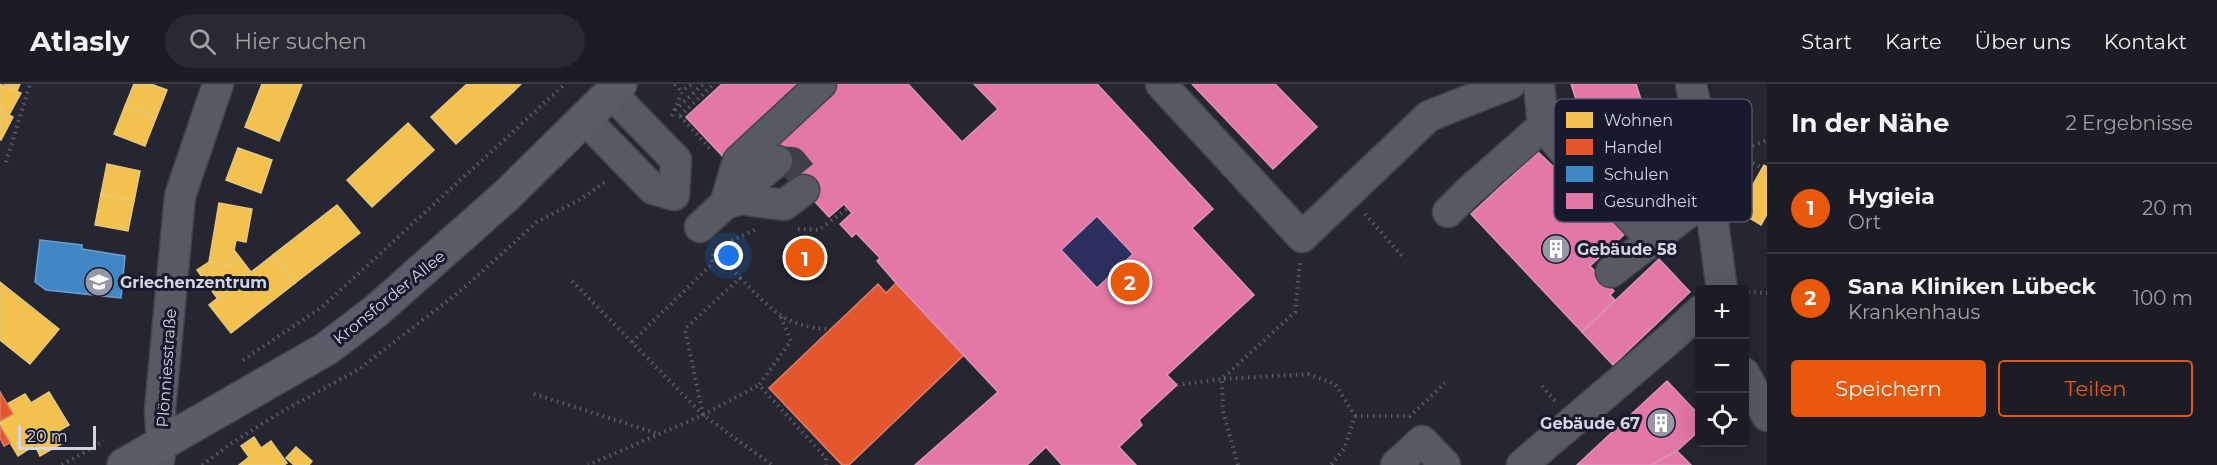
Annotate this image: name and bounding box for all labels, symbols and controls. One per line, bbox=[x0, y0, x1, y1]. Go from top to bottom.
search box bbox=[165, 14, 585, 68]
text: Atlasly bbox=[30, 24, 129, 58]
icon: search bbox=[186, 25, 219, 58]
text: Hier suchen bbox=[234, 28, 367, 55]
text: Start bbox=[1801, 29, 1852, 54]
text: Karte bbox=[1885, 29, 1942, 54]
text: Über uns bbox=[1975, 29, 2071, 54]
text: Kontakt bbox=[2104, 29, 2187, 54]
legend bbox=[1554, 99, 1752, 222]
text: In der Nähe bbox=[1791, 107, 1949, 139]
text: Wohnen bbox=[1604, 111, 1673, 130]
text: 2 Ergebnisse bbox=[2065, 111, 2193, 135]
text: Handel bbox=[1604, 138, 1662, 157]
text: Schulen bbox=[1604, 165, 1669, 184]
text: Hygieia bbox=[1848, 183, 1935, 210]
text: Gesundheit bbox=[1604, 192, 1698, 211]
text: 1 bbox=[1807, 196, 1814, 220]
text: 20 m bbox=[2142, 196, 2193, 220]
text: Ort bbox=[1848, 210, 1881, 234]
building icon: Gebäude 58 bbox=[1540, 233, 1572, 265]
pin: 1 bbox=[786, 236, 824, 280]
place label: Gebäude 58 bbox=[1577, 240, 1677, 259]
your location bbox=[714, 241, 743, 270]
street label: Kronsforder Allee bbox=[330, 247, 449, 348]
pin: 2 bbox=[1110, 260, 1150, 304]
school or university icon: Griechenzentrum bbox=[83, 266, 115, 298]
place label: Griechenzentrum bbox=[120, 273, 267, 292]
text: Sana Kliniken Lübeck bbox=[1848, 273, 2096, 300]
map controls bbox=[1695, 285, 1749, 447]
button: + bbox=[1695, 285, 1749, 339]
text: 2 bbox=[1805, 286, 1816, 310]
text: 100 m bbox=[2133, 286, 2193, 310]
text: Krankenhaus bbox=[1848, 300, 1980, 324]
street label: Plönniesstraße bbox=[153, 308, 180, 428]
button: − bbox=[1695, 339, 1749, 393]
button: Speichern bbox=[1791, 360, 1986, 417]
button: Teilen bbox=[1998, 360, 2193, 417]
button: locate bbox=[1695, 393, 1749, 447]
building icon: Gebäude 67 bbox=[1645, 407, 1677, 439]
place label: Gebäude 67 bbox=[1540, 414, 1640, 433]
scale bar bbox=[18, 423, 96, 450]
text: 20 m bbox=[27, 427, 68, 446]

